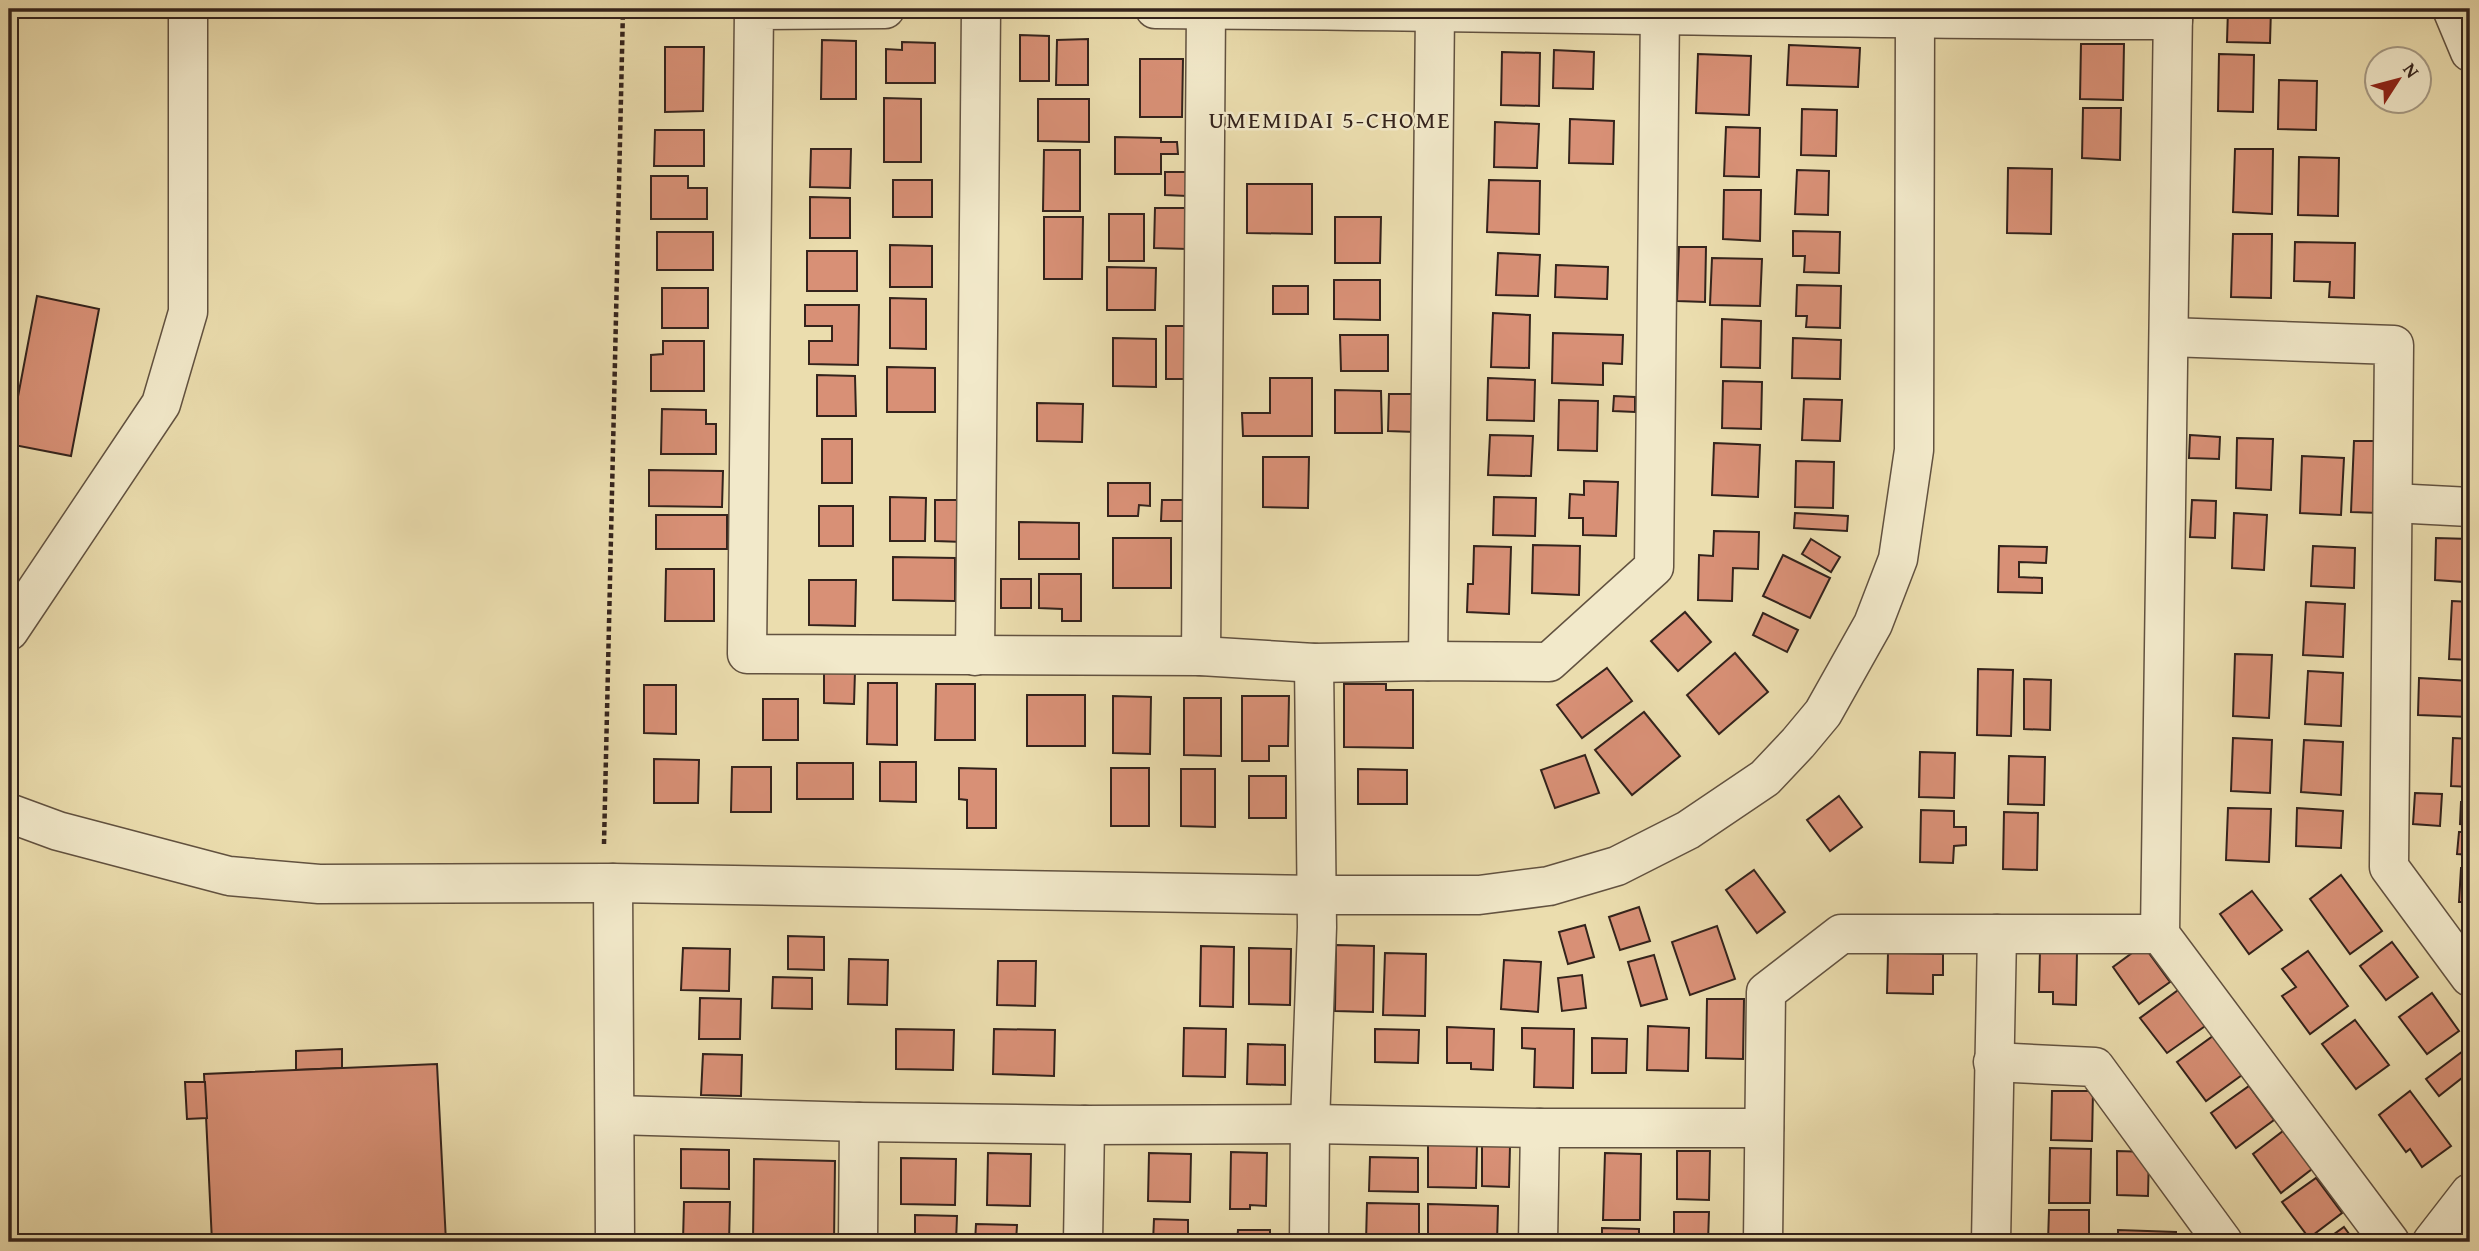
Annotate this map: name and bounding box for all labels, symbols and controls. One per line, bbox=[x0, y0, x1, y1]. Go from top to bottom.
north arrow bbox=[2364, 46, 2434, 116]
text: N bbox=[2397, 57, 2427, 84]
district label: UMEMIDAI 5-CHOME bbox=[1209, 102, 1451, 137]

